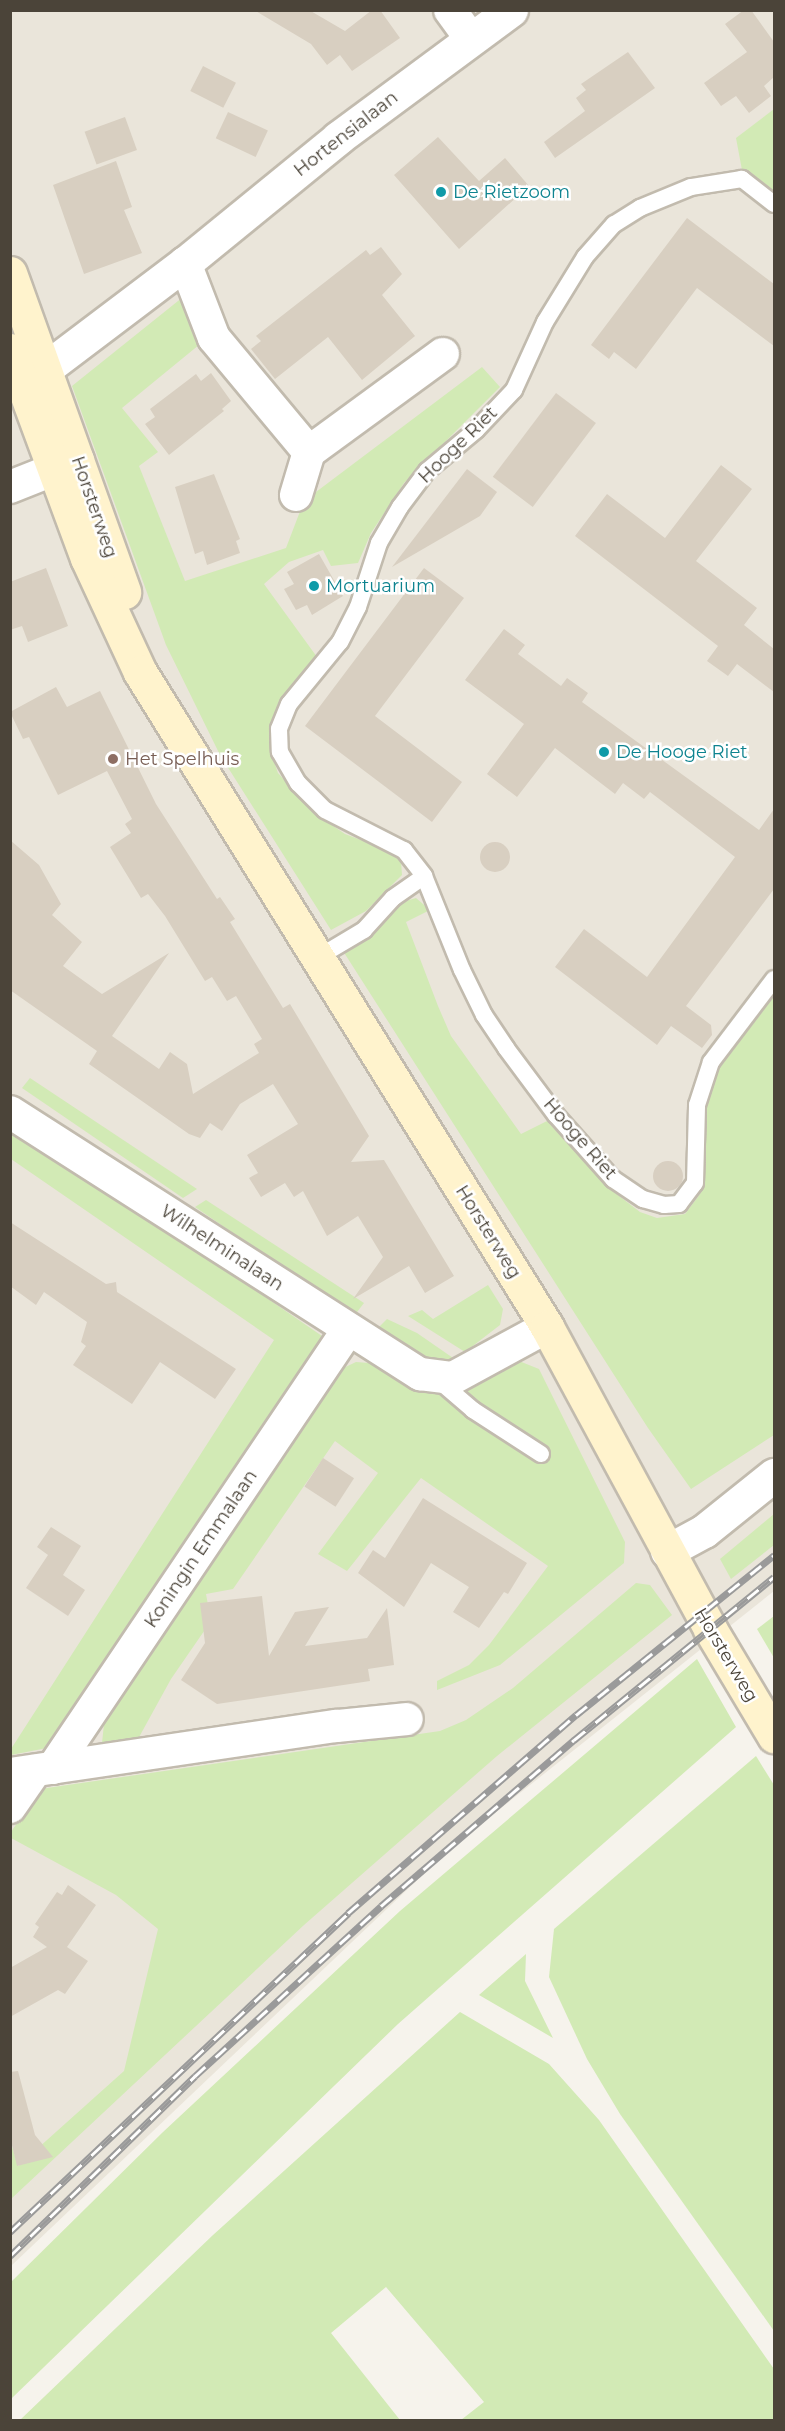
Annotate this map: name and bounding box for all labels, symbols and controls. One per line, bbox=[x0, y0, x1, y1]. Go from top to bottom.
street label: Hortensialaan bbox=[290, 87, 402, 181]
place label: De Rietzoom bbox=[453, 181, 570, 203]
marker: De Rietzoom bbox=[434, 185, 448, 199]
street label: Hooge Riet bbox=[414, 402, 502, 488]
street label: Horsterweg bbox=[67, 453, 121, 561]
place label: Mortuarium bbox=[326, 575, 435, 597]
marker: Mortuarium bbox=[307, 579, 321, 593]
place label: De Hooge Riet bbox=[616, 741, 748, 763]
marker: De Hooge Riet bbox=[597, 745, 611, 759]
place label: Het Spelhuis bbox=[125, 748, 239, 770]
marker: Het Spelhuis bbox=[106, 752, 120, 766]
street label: Hooge Riet bbox=[539, 1094, 621, 1184]
street label: Horsterweg bbox=[451, 1181, 525, 1283]
street label: Wilhelminalaan bbox=[156, 1200, 288, 1296]
street label: Koningin Emmalaan bbox=[140, 1466, 262, 1632]
street label: Horsterweg bbox=[689, 1604, 763, 1706]

